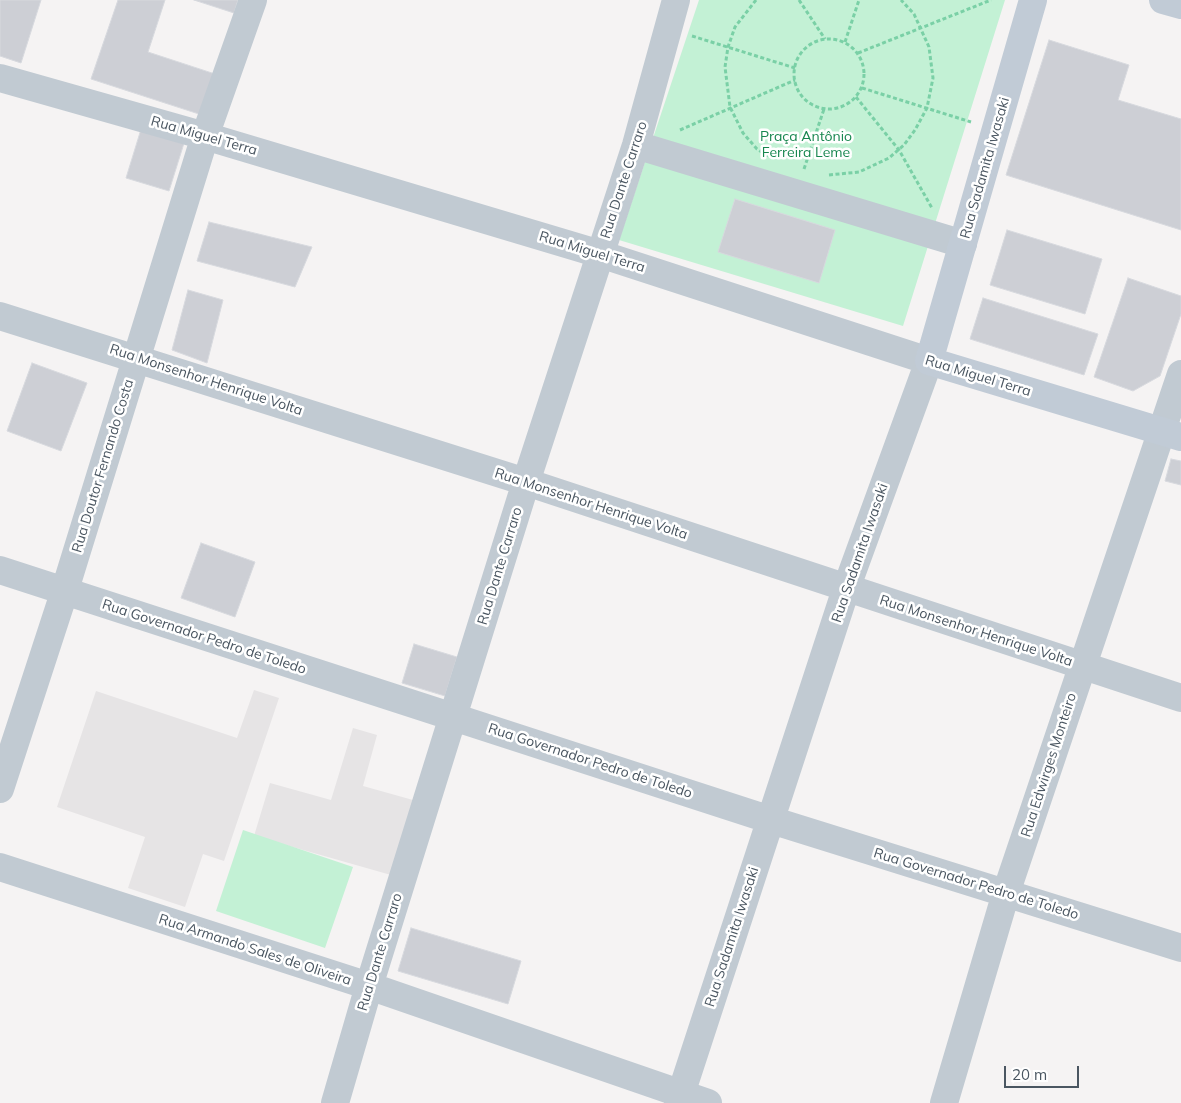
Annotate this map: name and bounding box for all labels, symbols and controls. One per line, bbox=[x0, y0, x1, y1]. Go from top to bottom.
street label: Rua Sadamita Iwasaki bbox=[957, 95, 1013, 241]
street label: Rua Miguel Terra bbox=[149, 113, 259, 159]
street label: Rua Dante Carraro bbox=[597, 119, 651, 241]
park label: Praça Antônio Ferreira Leme bbox=[760, 129, 852, 162]
street label: Rua Miguel Terra bbox=[537, 228, 647, 276]
street label: Rua Monsenhor Henrique Volta bbox=[107, 341, 305, 419]
street label: Rua Miguel Terra bbox=[923, 352, 1033, 400]
street label: Rua Doutor Fernando Costa bbox=[69, 377, 137, 555]
street label: Rua Monsenhor Henrique Volta bbox=[492, 465, 690, 543]
street label: Rua Sadamita Iwasaki bbox=[828, 481, 892, 625]
street label: Rua Dante Carraro bbox=[474, 505, 526, 627]
street label: Rua Monsenhor Henrique Volta bbox=[877, 592, 1075, 670]
street label: Rua Governador Pedro de Toledo bbox=[100, 596, 308, 678]
street label: Rua Edwirges Monteiro bbox=[1018, 691, 1080, 839]
street label: Rua Governador Pedro de Toledo bbox=[486, 720, 694, 802]
street label: Rua Governador Pedro de Toledo bbox=[871, 845, 1081, 923]
street label: Rua Sadamita Iwasaki bbox=[701, 865, 763, 1009]
street label: Rua Dante Carraro bbox=[354, 891, 406, 1013]
street label: Rua Armando Sales de Oliveira bbox=[157, 911, 353, 989]
scale bar bbox=[1006, 1056, 1081, 1088]
text: 20 m bbox=[1012, 1065, 1047, 1084]

